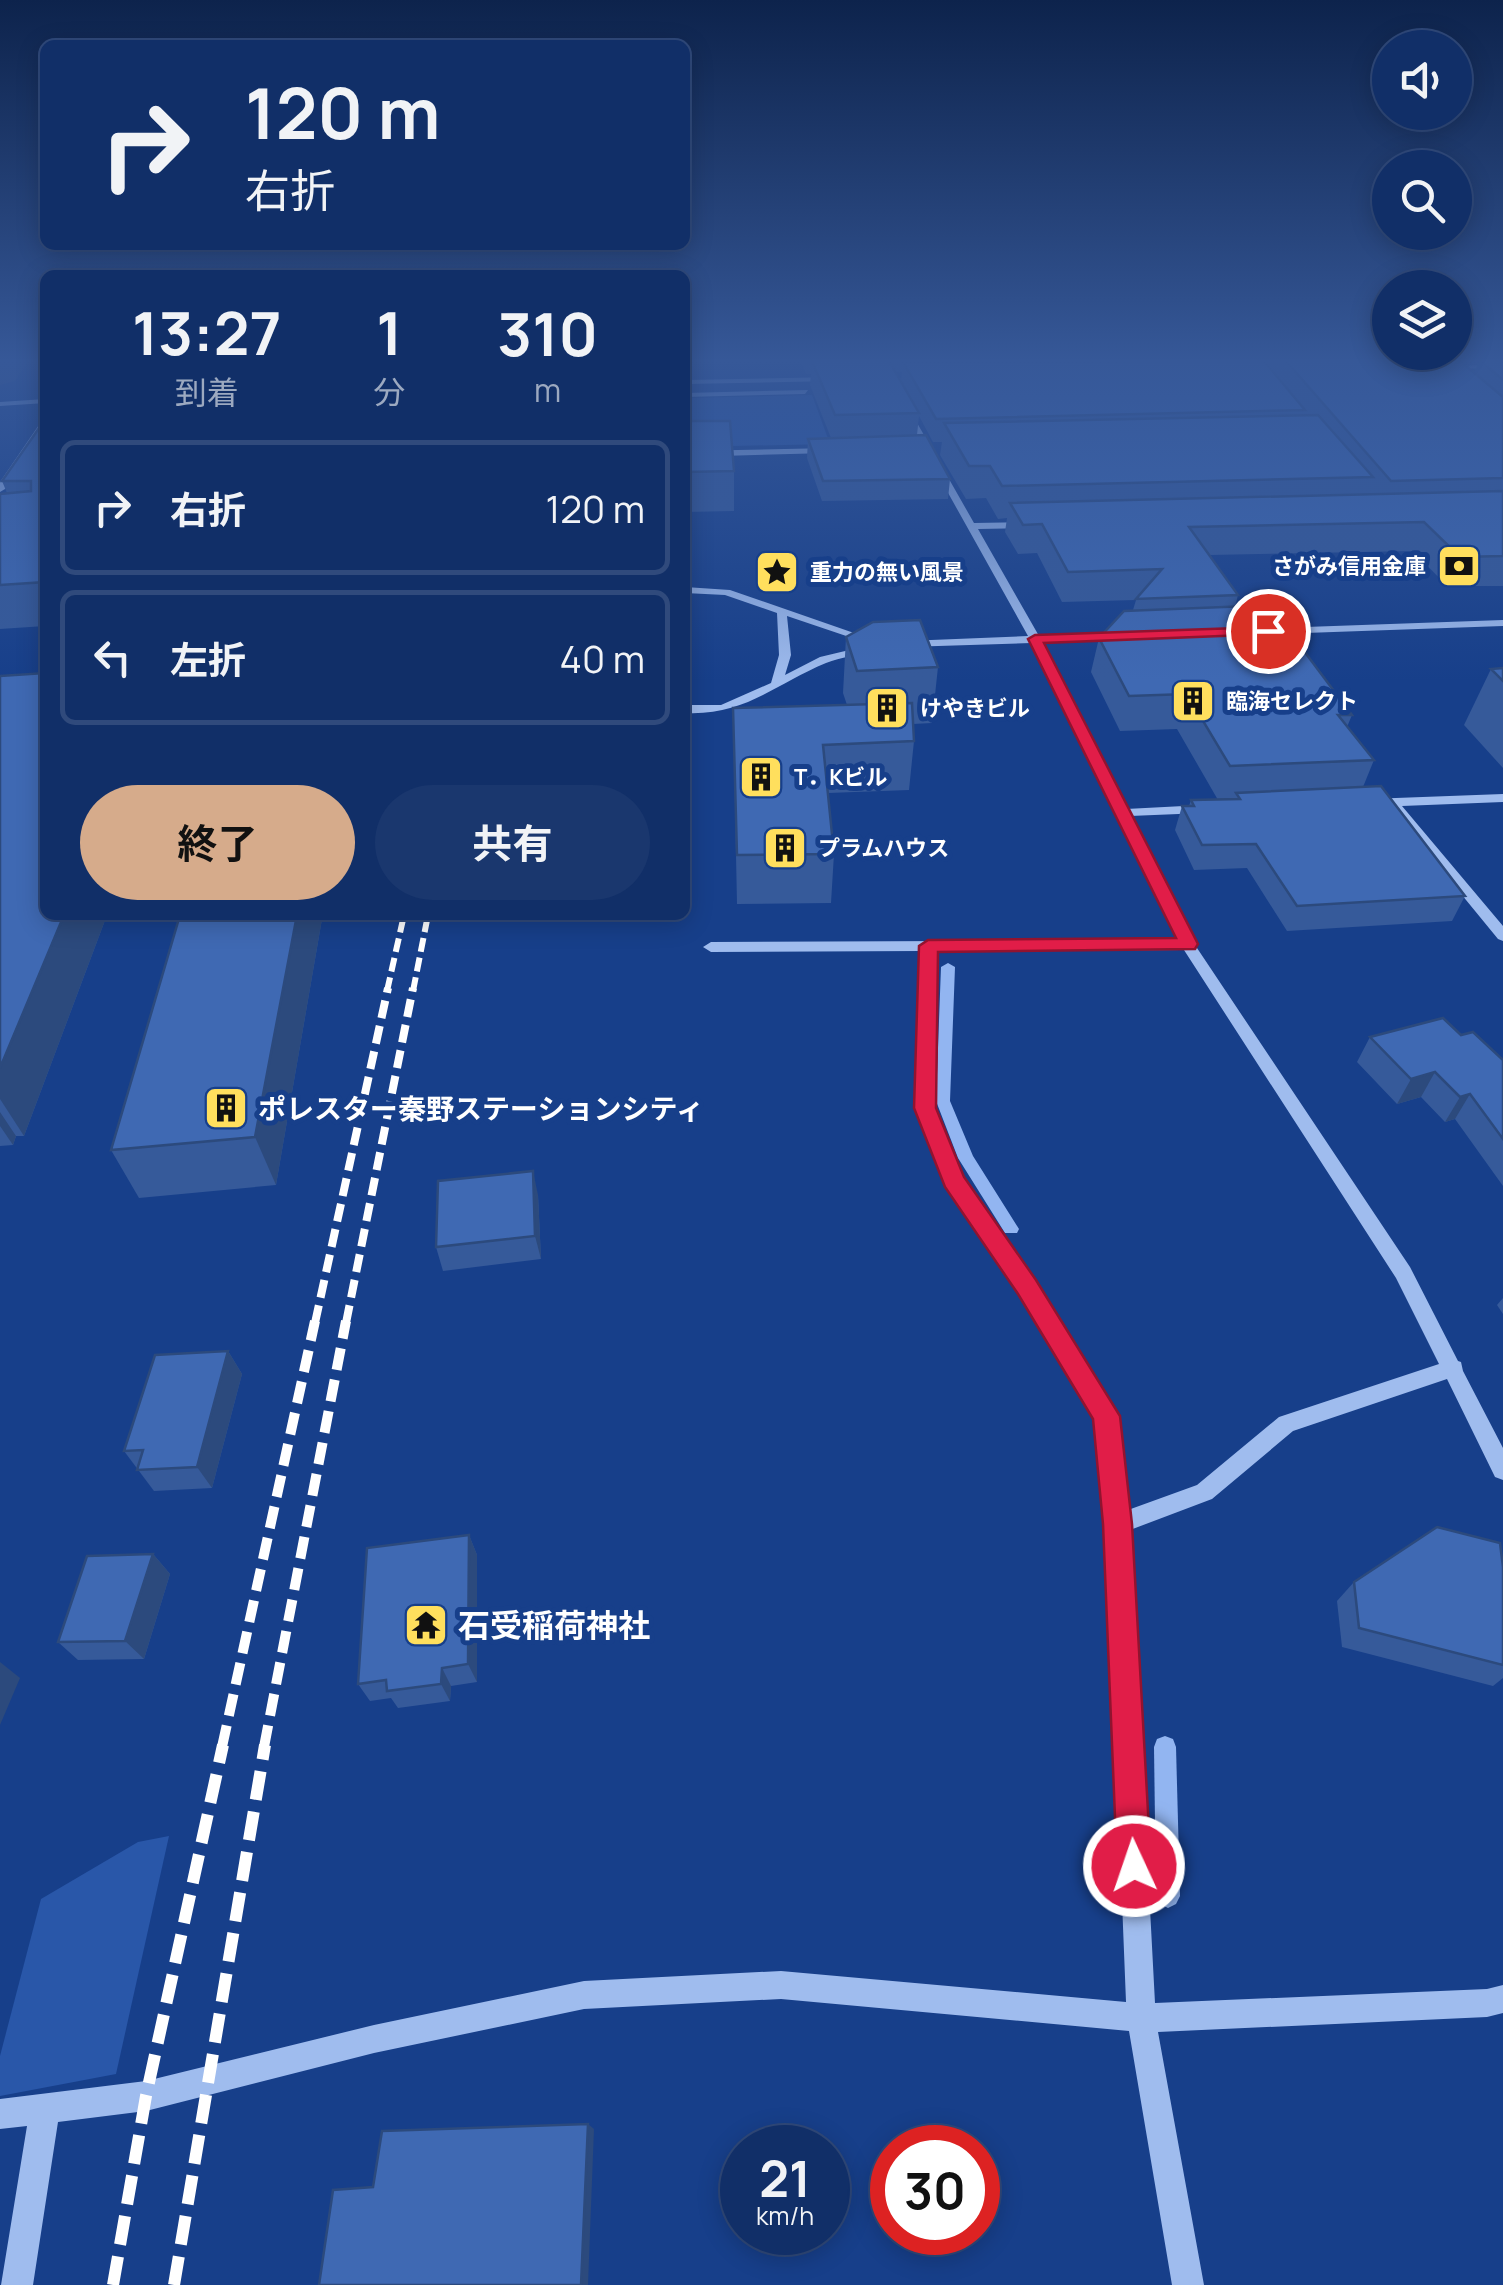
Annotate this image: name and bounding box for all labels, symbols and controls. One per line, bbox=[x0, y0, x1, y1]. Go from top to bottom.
map controls bbox=[1372, 30, 1472, 370]
button: sound bbox=[1372, 30, 1472, 130]
text: 120 m bbox=[245, 64, 440, 160]
icon: right bbox=[80, 80, 210, 210]
button: search bbox=[1372, 150, 1472, 250]
text: 右折 bbox=[245, 159, 335, 221]
button: layers bbox=[1372, 270, 1472, 370]
text: 13:27 bbox=[132, 291, 281, 373]
text: 1 bbox=[376, 291, 403, 373]
text: 310 bbox=[497, 292, 598, 374]
text: m bbox=[534, 368, 561, 412]
text: 到着 bbox=[175, 370, 239, 414]
text: 分 bbox=[373, 370, 405, 414]
icon: right bbox=[85, 480, 140, 535]
text: 120 m bbox=[546, 482, 645, 534]
text: 右折 bbox=[170, 483, 246, 535]
bank icon: さがみ信用金庫 bbox=[1436, 543, 1482, 589]
place icon: 重力の無い風景 bbox=[754, 549, 800, 595]
place label: さがみ信用金庫 bbox=[1272, 551, 1426, 581]
place label: 重力の無い風景 bbox=[810, 557, 964, 587]
pin bbox=[1226, 589, 1311, 674]
icon: arrive bbox=[1241, 604, 1296, 659]
icon: left bbox=[85, 630, 140, 685]
text: 40 m bbox=[560, 632, 645, 684]
text: 左折 bbox=[170, 633, 246, 685]
building icon: 臨海セレクト bbox=[1170, 678, 1216, 724]
building icon: けやきビル bbox=[864, 685, 910, 731]
place label: 臨海セレクト bbox=[1226, 686, 1358, 716]
place label: けやきビル bbox=[920, 693, 1030, 723]
building icon: T．Kビル bbox=[738, 754, 784, 800]
place label: T．Kビル bbox=[794, 762, 888, 792]
button: 終了 bbox=[80, 785, 355, 900]
button: 共有 bbox=[375, 785, 650, 900]
building icon: プラムハウス bbox=[762, 825, 808, 871]
place label: プラムハウス bbox=[818, 833, 949, 863]
building icon: ポレスター秦野ステーションシティ bbox=[203, 1085, 249, 1131]
place label: ポレスター秦野ステーションシティ bbox=[258, 1089, 704, 1127]
temple icon: 石受稲荷神社 bbox=[403, 1602, 449, 1648]
place label: 石受稲荷神社 bbox=[458, 1603, 650, 1647]
position arrow bbox=[1082, 1814, 1186, 1918]
speed limit sign: 30 bbox=[870, 2125, 1000, 2255]
text: 21 bbox=[759, 2144, 811, 2212]
text: km/h bbox=[756, 2198, 814, 2233]

